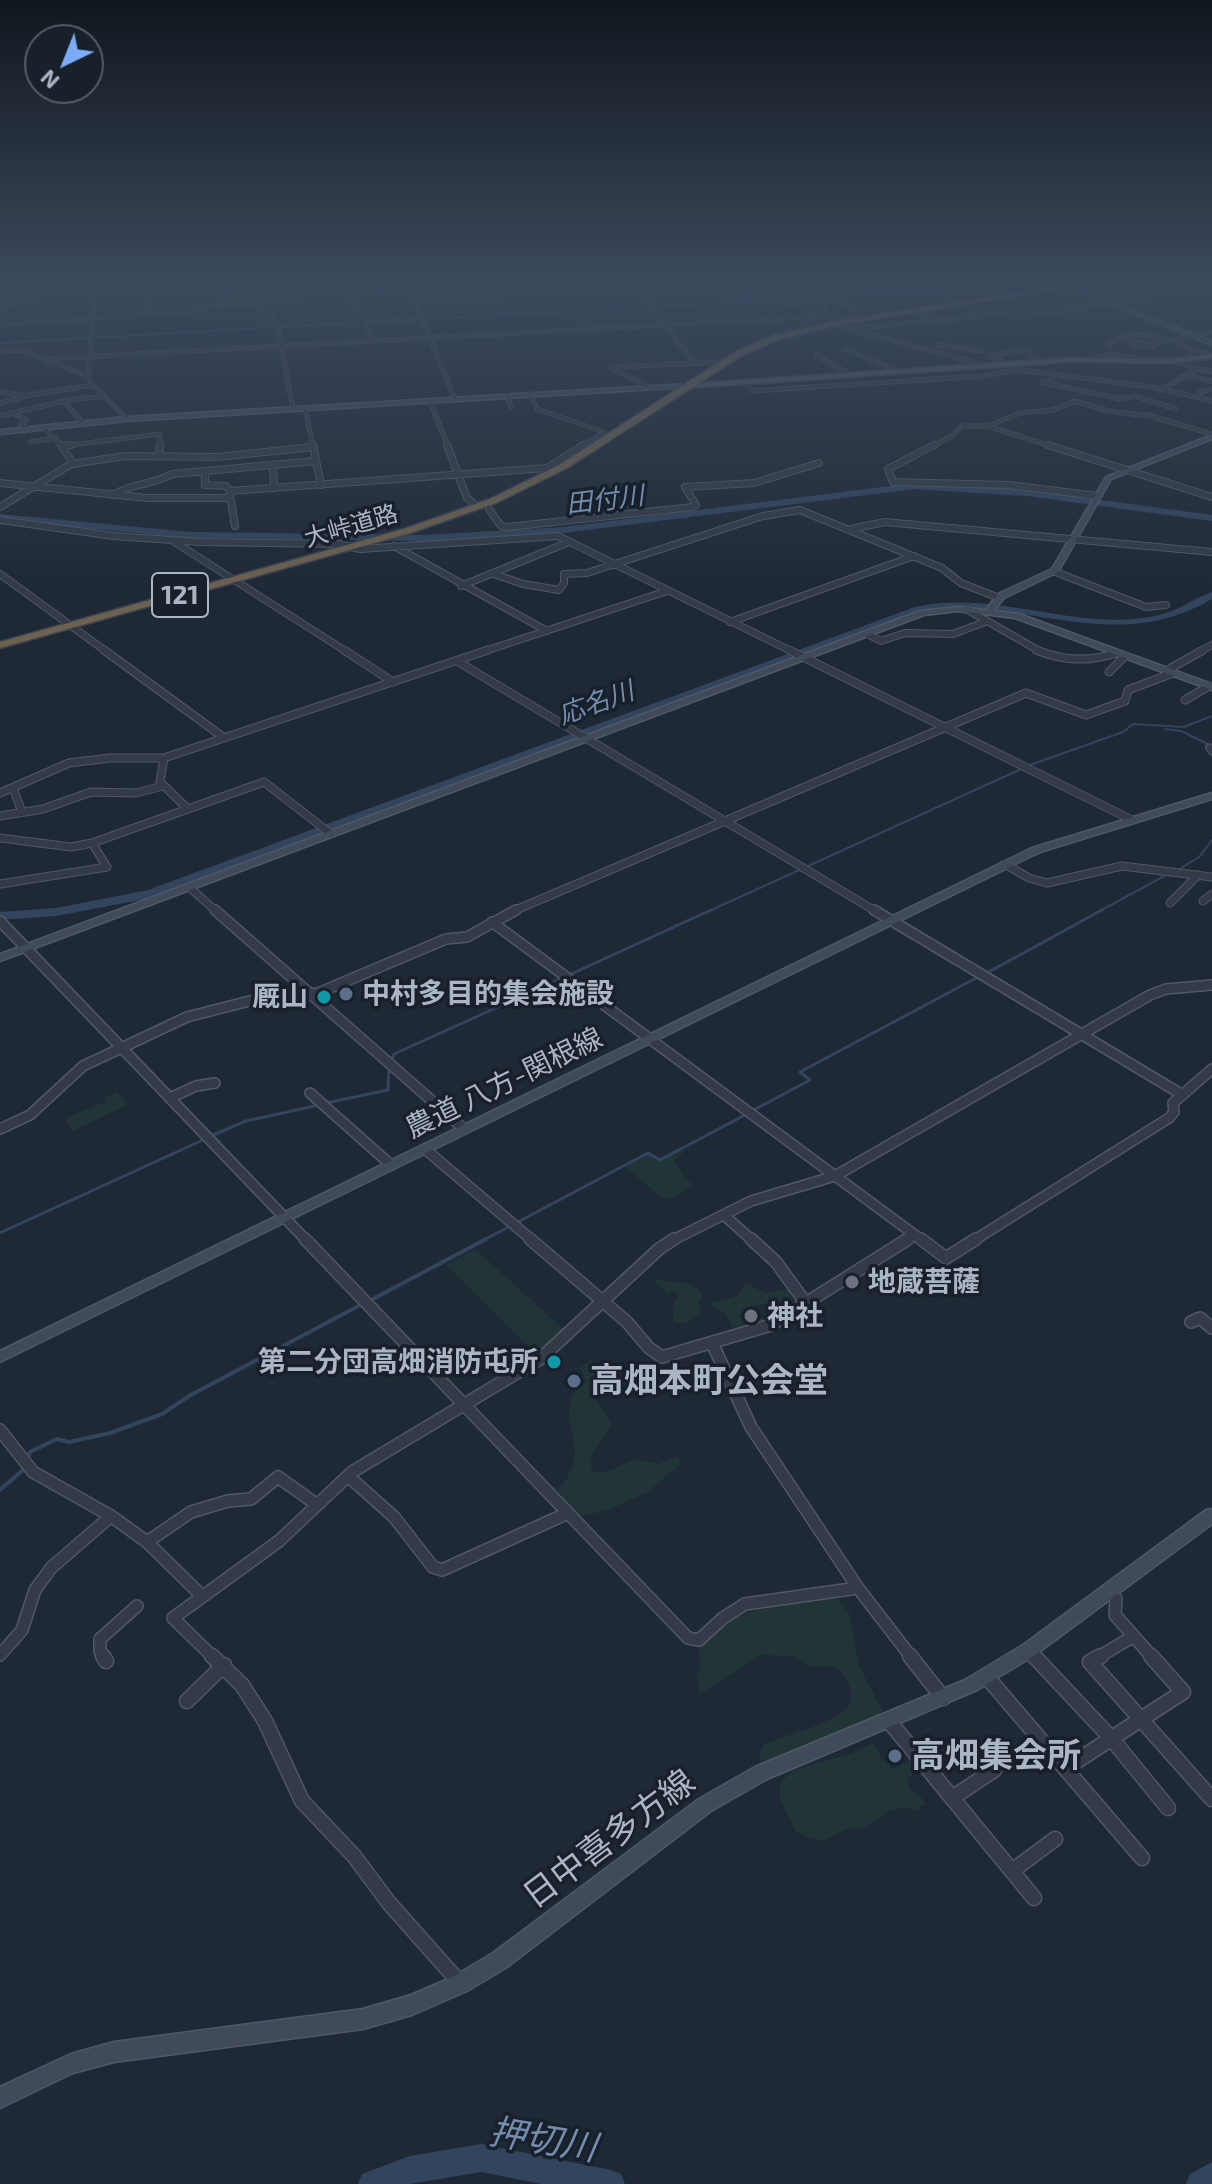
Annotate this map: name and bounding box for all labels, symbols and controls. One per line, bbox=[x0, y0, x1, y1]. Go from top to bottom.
north arrow bbox=[24, 24, 104, 104]
text: N bbox=[34, 65, 64, 95]
water label: 田付川 bbox=[564, 480, 646, 520]
street label: 大峠道路 bbox=[301, 499, 401, 553]
road number: 121 bbox=[152, 573, 208, 617]
water label: 応名川 bbox=[554, 675, 638, 731]
place label: 中村多目的集会施設 bbox=[362, 977, 614, 1011]
place label: 厩山 bbox=[252, 980, 308, 1014]
marker: 中村多目的集会施設 bbox=[337, 985, 355, 1003]
marker: 厩山 bbox=[315, 988, 333, 1006]
street label: 農道 八方-関根線 bbox=[400, 1021, 608, 1145]
place label: 地蔵菩薩 bbox=[868, 1265, 980, 1299]
marker: 地蔵菩薩 bbox=[843, 1273, 861, 1291]
place label: 神社 bbox=[767, 1299, 823, 1333]
marker: 神社 bbox=[742, 1307, 760, 1325]
place label: 第二分団高畑消防屯所 bbox=[258, 1345, 538, 1379]
marker: 第二分団高畑消防屯所 bbox=[545, 1353, 563, 1371]
place label: 高畑本町公会堂 bbox=[590, 1361, 828, 1401]
marker: 高畑本町公会堂 bbox=[565, 1372, 583, 1390]
place label: 高畑集会所 bbox=[911, 1736, 1081, 1776]
marker: 高畑集会所 bbox=[886, 1747, 904, 1765]
street label: 日中喜多方線 bbox=[515, 1761, 703, 1917]
water label: 押切川 bbox=[486, 2110, 600, 2170]

